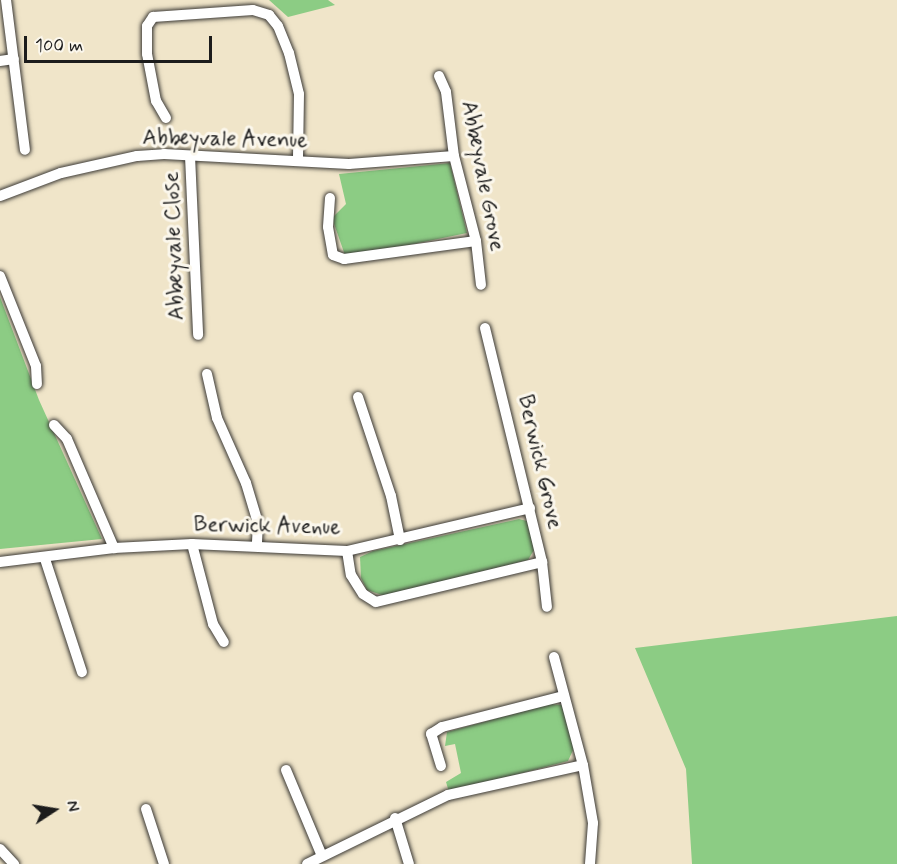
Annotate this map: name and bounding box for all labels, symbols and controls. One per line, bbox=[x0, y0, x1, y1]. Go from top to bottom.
scale bar bbox=[27, 24, 214, 62]
text: 100 m bbox=[35, 34, 83, 58]
street label: Abbeyvale Grove bbox=[454, 99, 510, 253]
street label: Abbeyvale Avenue bbox=[140, 125, 310, 155]
street label: Abbeyvale Close bbox=[159, 171, 191, 321]
street label: Berwick Grove bbox=[511, 393, 567, 531]
street label: Berwick Avenue bbox=[190, 512, 344, 542]
north arrow bbox=[24, 780, 84, 840]
text: N bbox=[61, 799, 83, 814]

